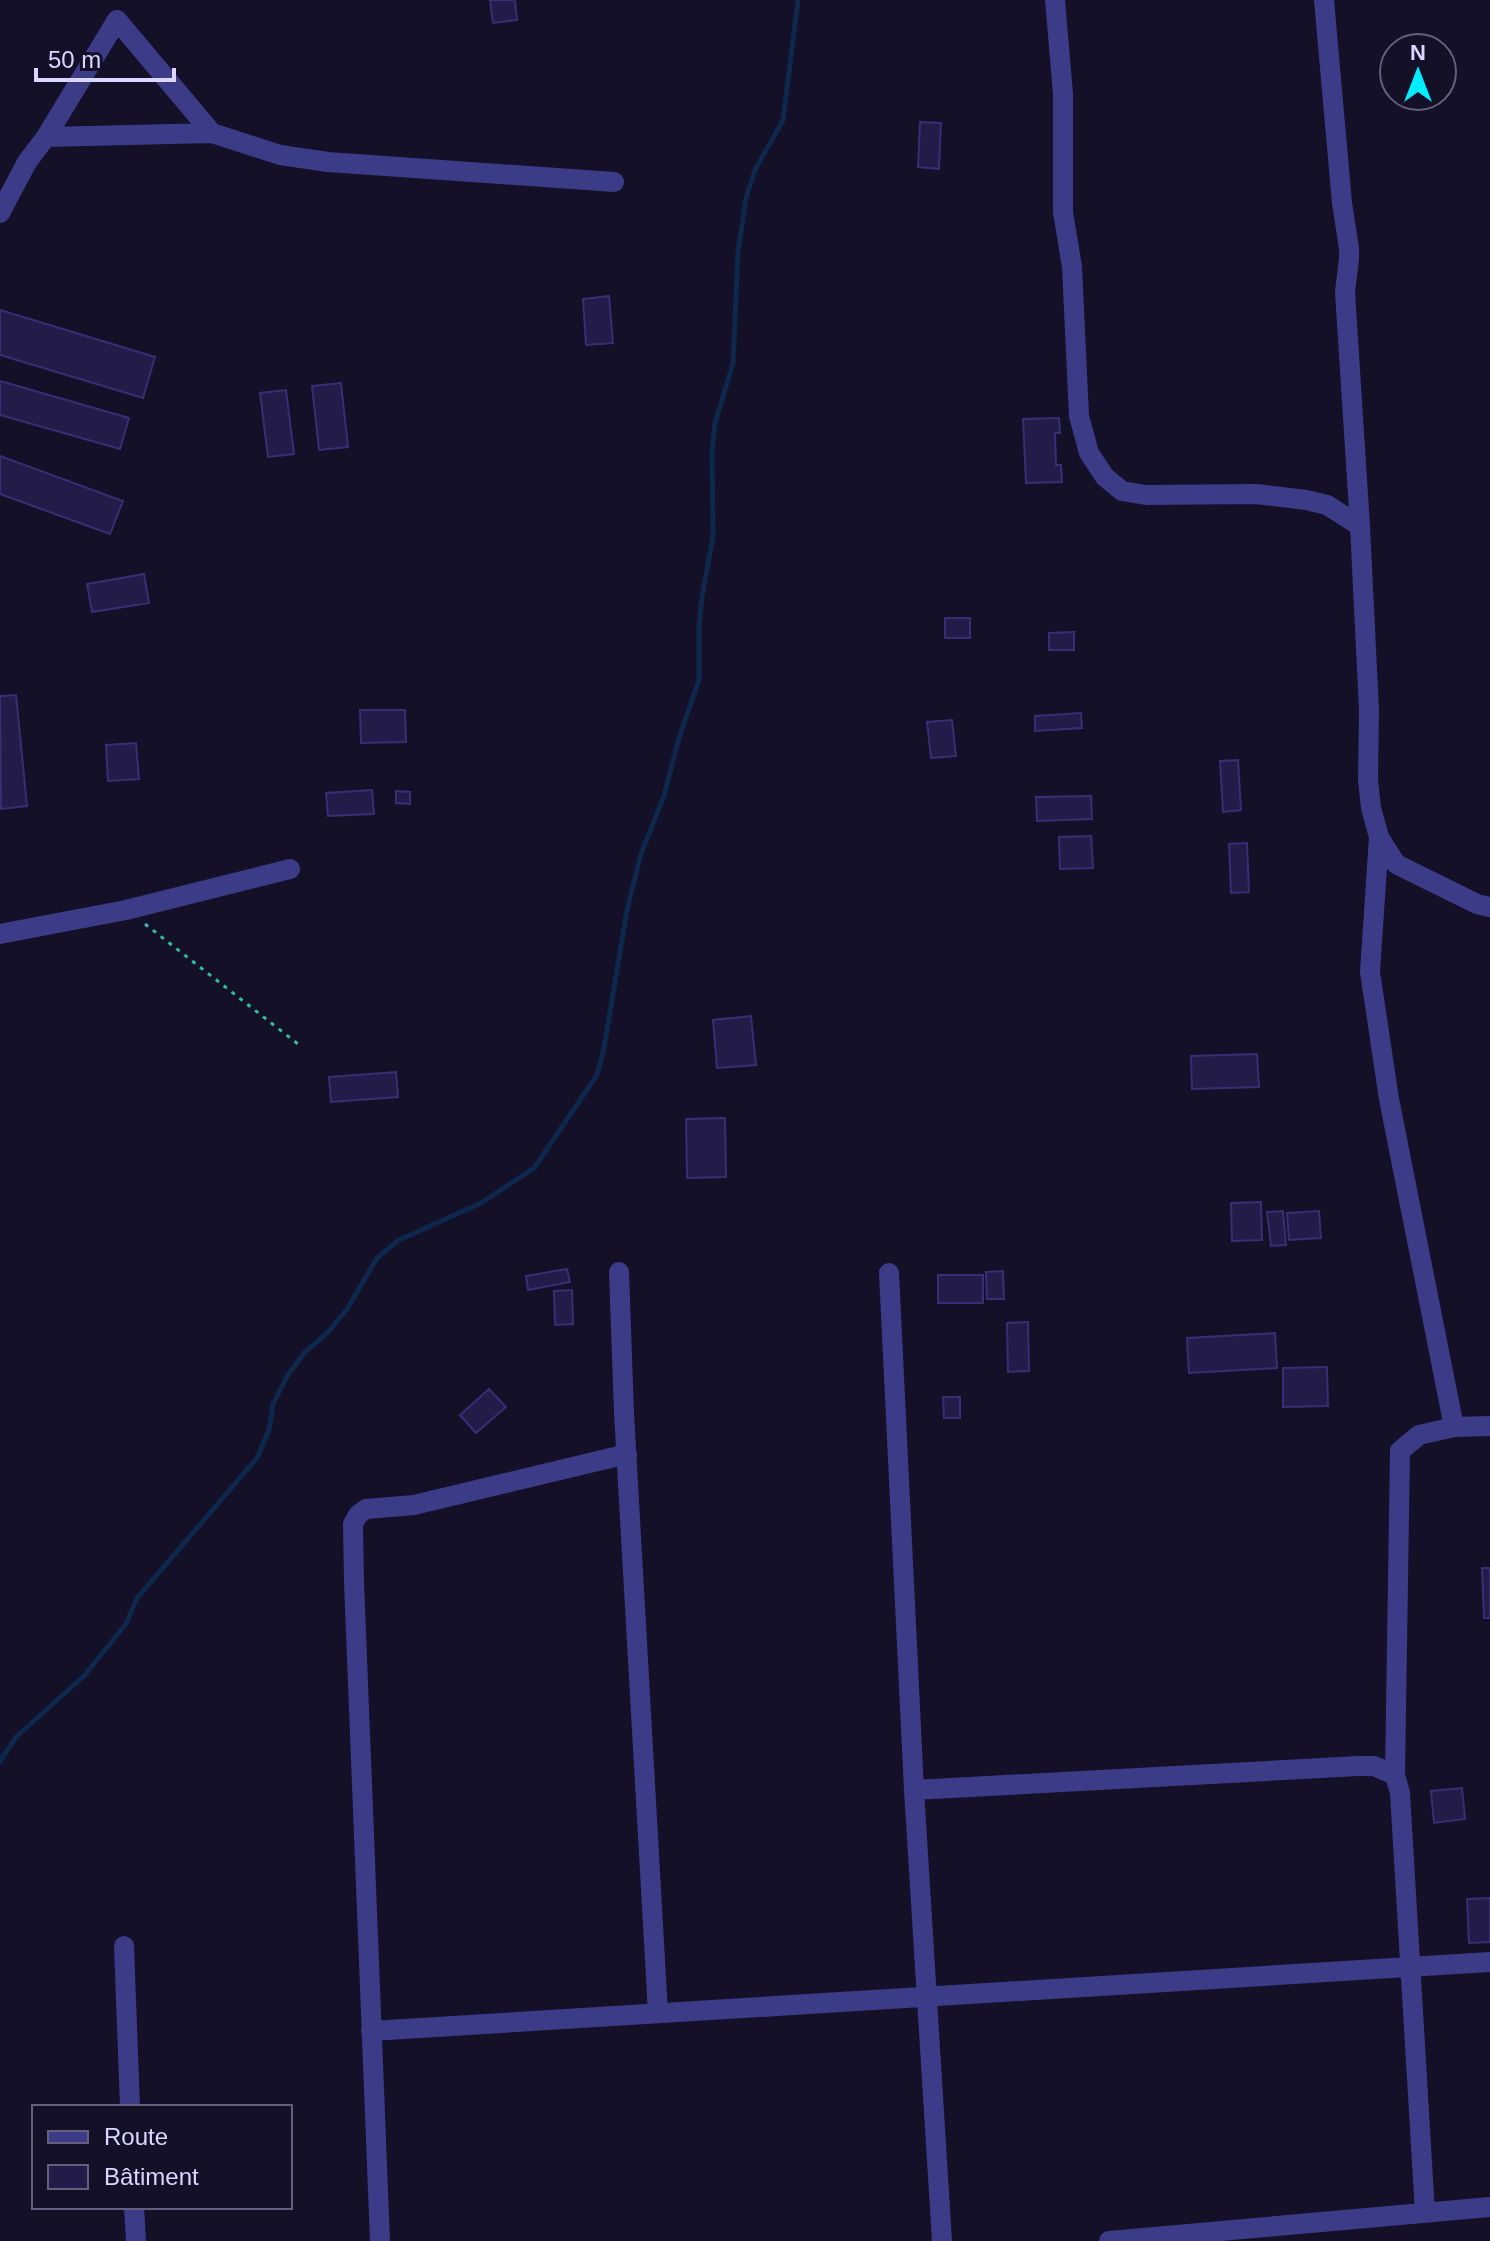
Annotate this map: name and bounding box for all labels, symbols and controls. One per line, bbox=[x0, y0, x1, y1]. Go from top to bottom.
scale bar bbox=[36, 32, 174, 82]
north arrow bbox=[1378, 32, 1458, 112]
text: N bbox=[1410, 40, 1426, 65]
text: 50 m bbox=[48, 46, 101, 73]
legend bbox=[32, 2105, 292, 2209]
text: Route bbox=[104, 2123, 168, 2150]
text: Bâtiment bbox=[104, 2163, 199, 2190]

